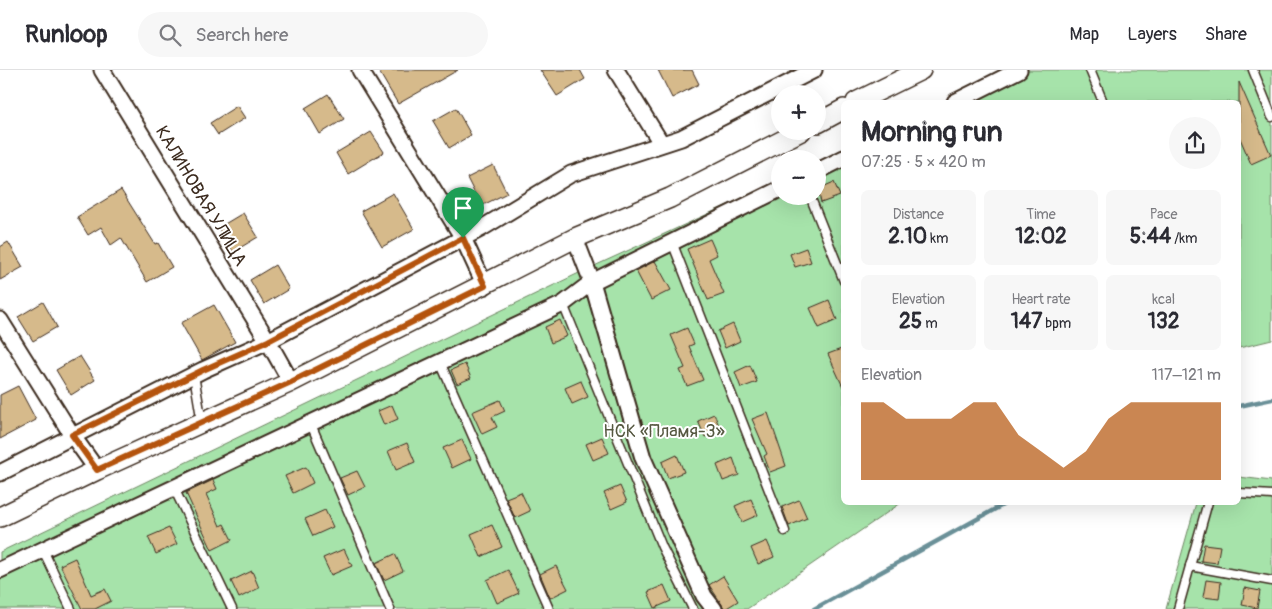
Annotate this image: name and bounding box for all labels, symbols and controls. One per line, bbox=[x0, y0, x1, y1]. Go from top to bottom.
search box bbox=[138, 12, 488, 57]
text: Runloop bbox=[25, 20, 108, 49]
icon: search bbox=[156, 21, 184, 49]
text: Search here bbox=[196, 23, 288, 47]
text: Map bbox=[1070, 23, 1099, 46]
text: Layers bbox=[1127, 23, 1177, 46]
text: Share bbox=[1205, 23, 1247, 46]
map controls bbox=[771, 85, 826, 205]
button: + bbox=[771, 85, 826, 140]
text: Morning run bbox=[861, 115, 1003, 150]
button: share bbox=[1169, 117, 1221, 169]
street label: КАЛИНОВАЯ УЛИЦА bbox=[150, 122, 252, 271]
button: − bbox=[771, 150, 826, 205]
text: 07:25 · 5 × 420 m bbox=[861, 152, 986, 172]
pin bbox=[442, 187, 484, 238]
icon: arrive bbox=[449, 194, 477, 222]
text: Distance bbox=[893, 206, 944, 223]
text: Time bbox=[1026, 206, 1056, 223]
text: Pace bbox=[1150, 206, 1178, 223]
text: 2.10 bbox=[888, 223, 927, 250]
text: 12:02 bbox=[1015, 223, 1067, 250]
text: 5:44 bbox=[1130, 223, 1171, 250]
text: km bbox=[927, 230, 948, 247]
text: /km bbox=[1171, 230, 1198, 247]
text: Elevation bbox=[892, 291, 945, 308]
text: Heart rate bbox=[1011, 291, 1071, 308]
text: kcal bbox=[1152, 291, 1175, 308]
text: 25 bbox=[899, 308, 922, 335]
text: 147 bbox=[1011, 308, 1042, 335]
text: 132 bbox=[1148, 308, 1179, 335]
text: m bbox=[922, 315, 938, 332]
text: bpm bbox=[1042, 315, 1071, 332]
text: Elevation bbox=[861, 365, 922, 385]
text: 117–121 m bbox=[1151, 365, 1221, 385]
park label: НСК «Пламя-3» bbox=[603, 420, 725, 443]

